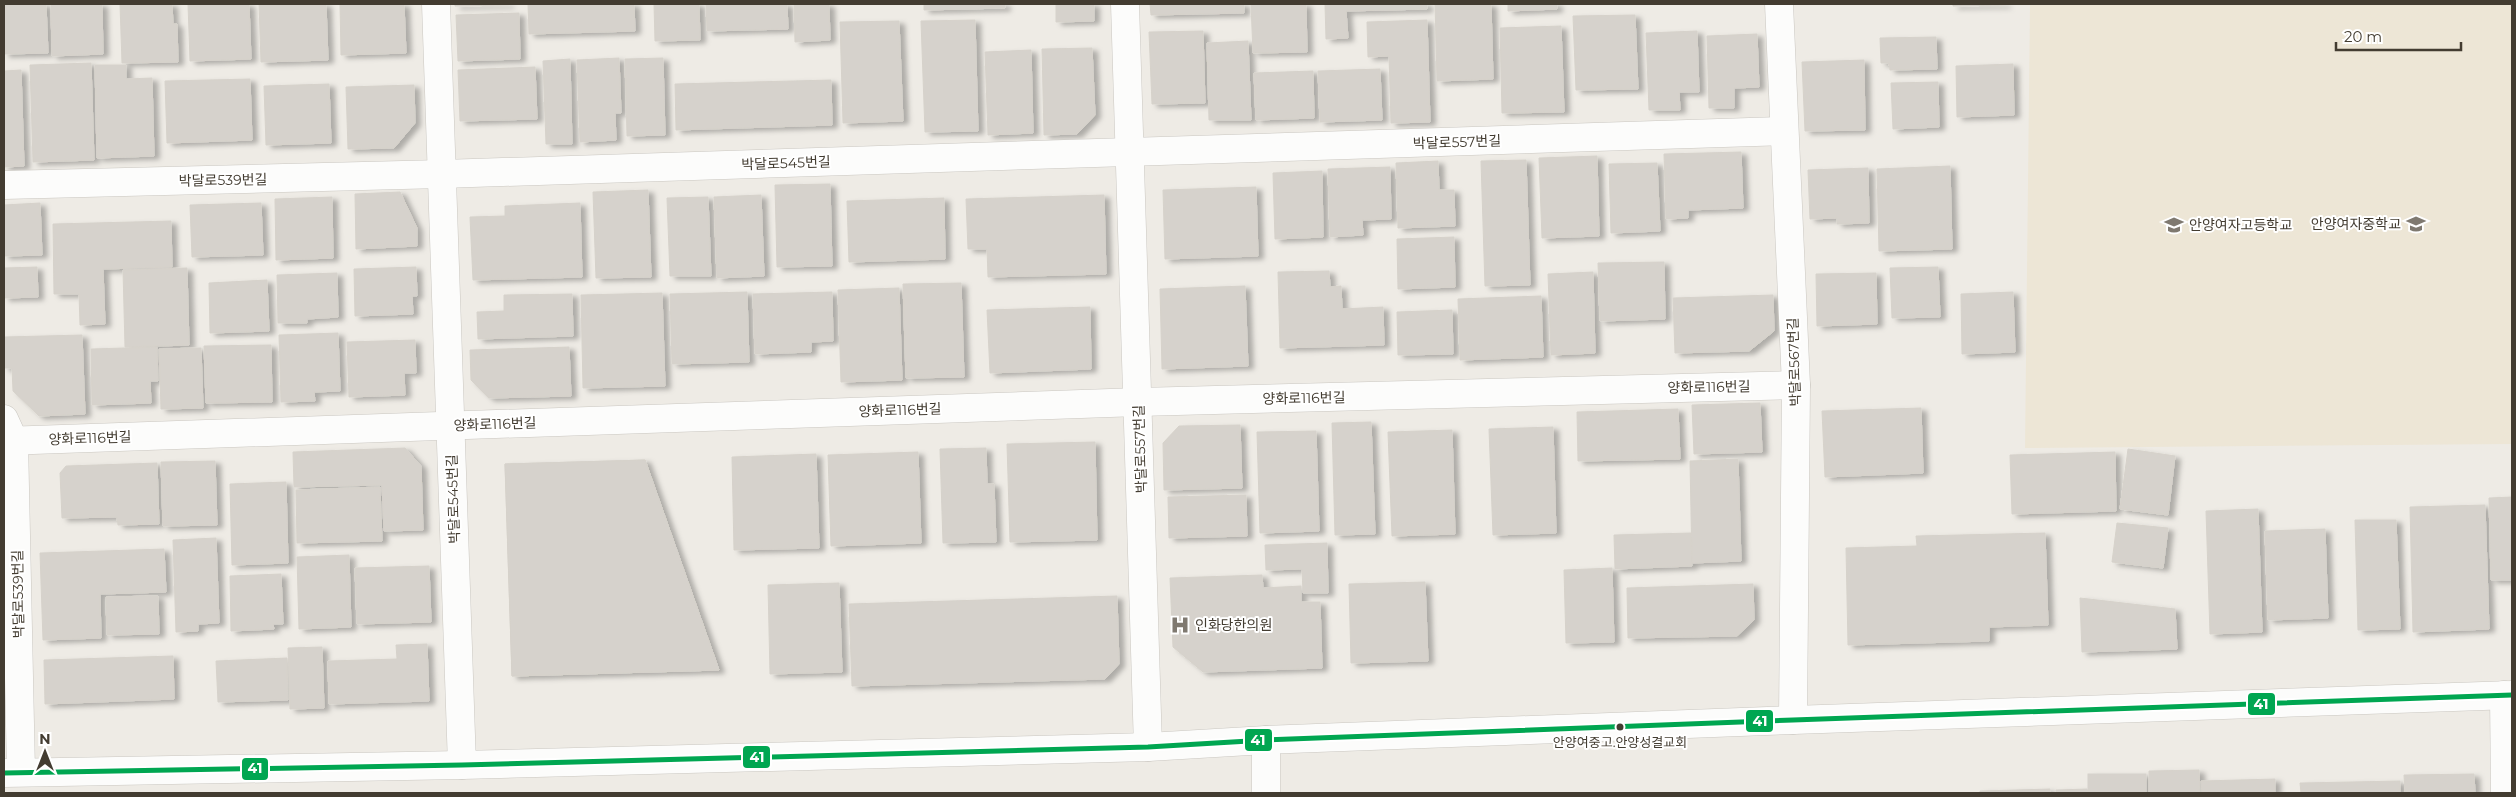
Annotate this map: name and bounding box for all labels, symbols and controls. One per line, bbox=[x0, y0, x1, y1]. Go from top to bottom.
scale bar bbox=[2336, 20, 2461, 52]
text: 20 m bbox=[2344, 27, 2382, 46]
street label: 박달로557번길 bbox=[1413, 131, 1501, 153]
street label: 박달로545번길 bbox=[741, 152, 831, 174]
street label: 박달로539번길 bbox=[179, 170, 267, 190]
school or university icon: 안양여자중학교 bbox=[2405, 213, 2427, 235]
school or university icon: 안양여자고등학교 bbox=[2163, 214, 2185, 236]
place label: 안양여자중학교 bbox=[2311, 215, 2401, 233]
place label: 안양여자고등학교 bbox=[2189, 216, 2292, 234]
street label: 박달로567번길 bbox=[1783, 317, 1805, 407]
street label: 양화로116번길 bbox=[1667, 377, 1751, 397]
street label: 양화로116번길 bbox=[1262, 388, 1346, 408]
street label: 양화로116번길 bbox=[858, 400, 942, 420]
street label: 박달로557번길 bbox=[1129, 405, 1151, 493]
street label: 양화로116번길 bbox=[453, 414, 537, 434]
street label: 양화로116번길 bbox=[48, 428, 132, 448]
street label: 박달로545번길 bbox=[442, 454, 464, 544]
street label: 박달로539번길 bbox=[8, 550, 28, 638]
hospital icon: 인화당한의원 bbox=[1169, 614, 1191, 636]
place label: 인화당한의원 bbox=[1195, 616, 1272, 634]
line badge: 41 bbox=[2247, 692, 2276, 716]
text: 41 bbox=[2254, 695, 2268, 713]
line badge: 41 bbox=[1745, 709, 1774, 733]
text: 41 bbox=[1753, 712, 1767, 730]
marker: 안양여중고.안양성결교회 bbox=[1615, 722, 1625, 732]
north arrow bbox=[20, 727, 70, 777]
line badge: 41 bbox=[1244, 728, 1273, 752]
text: N bbox=[39, 730, 51, 748]
text: 41 bbox=[1251, 731, 1265, 749]
place label: 안양여중고.안양성결교회 bbox=[1553, 734, 1687, 750]
line badge: 41 bbox=[742, 745, 771, 769]
text: 41 bbox=[750, 748, 764, 766]
line badge: 41 bbox=[241, 757, 269, 781]
text: 41 bbox=[248, 759, 262, 777]

